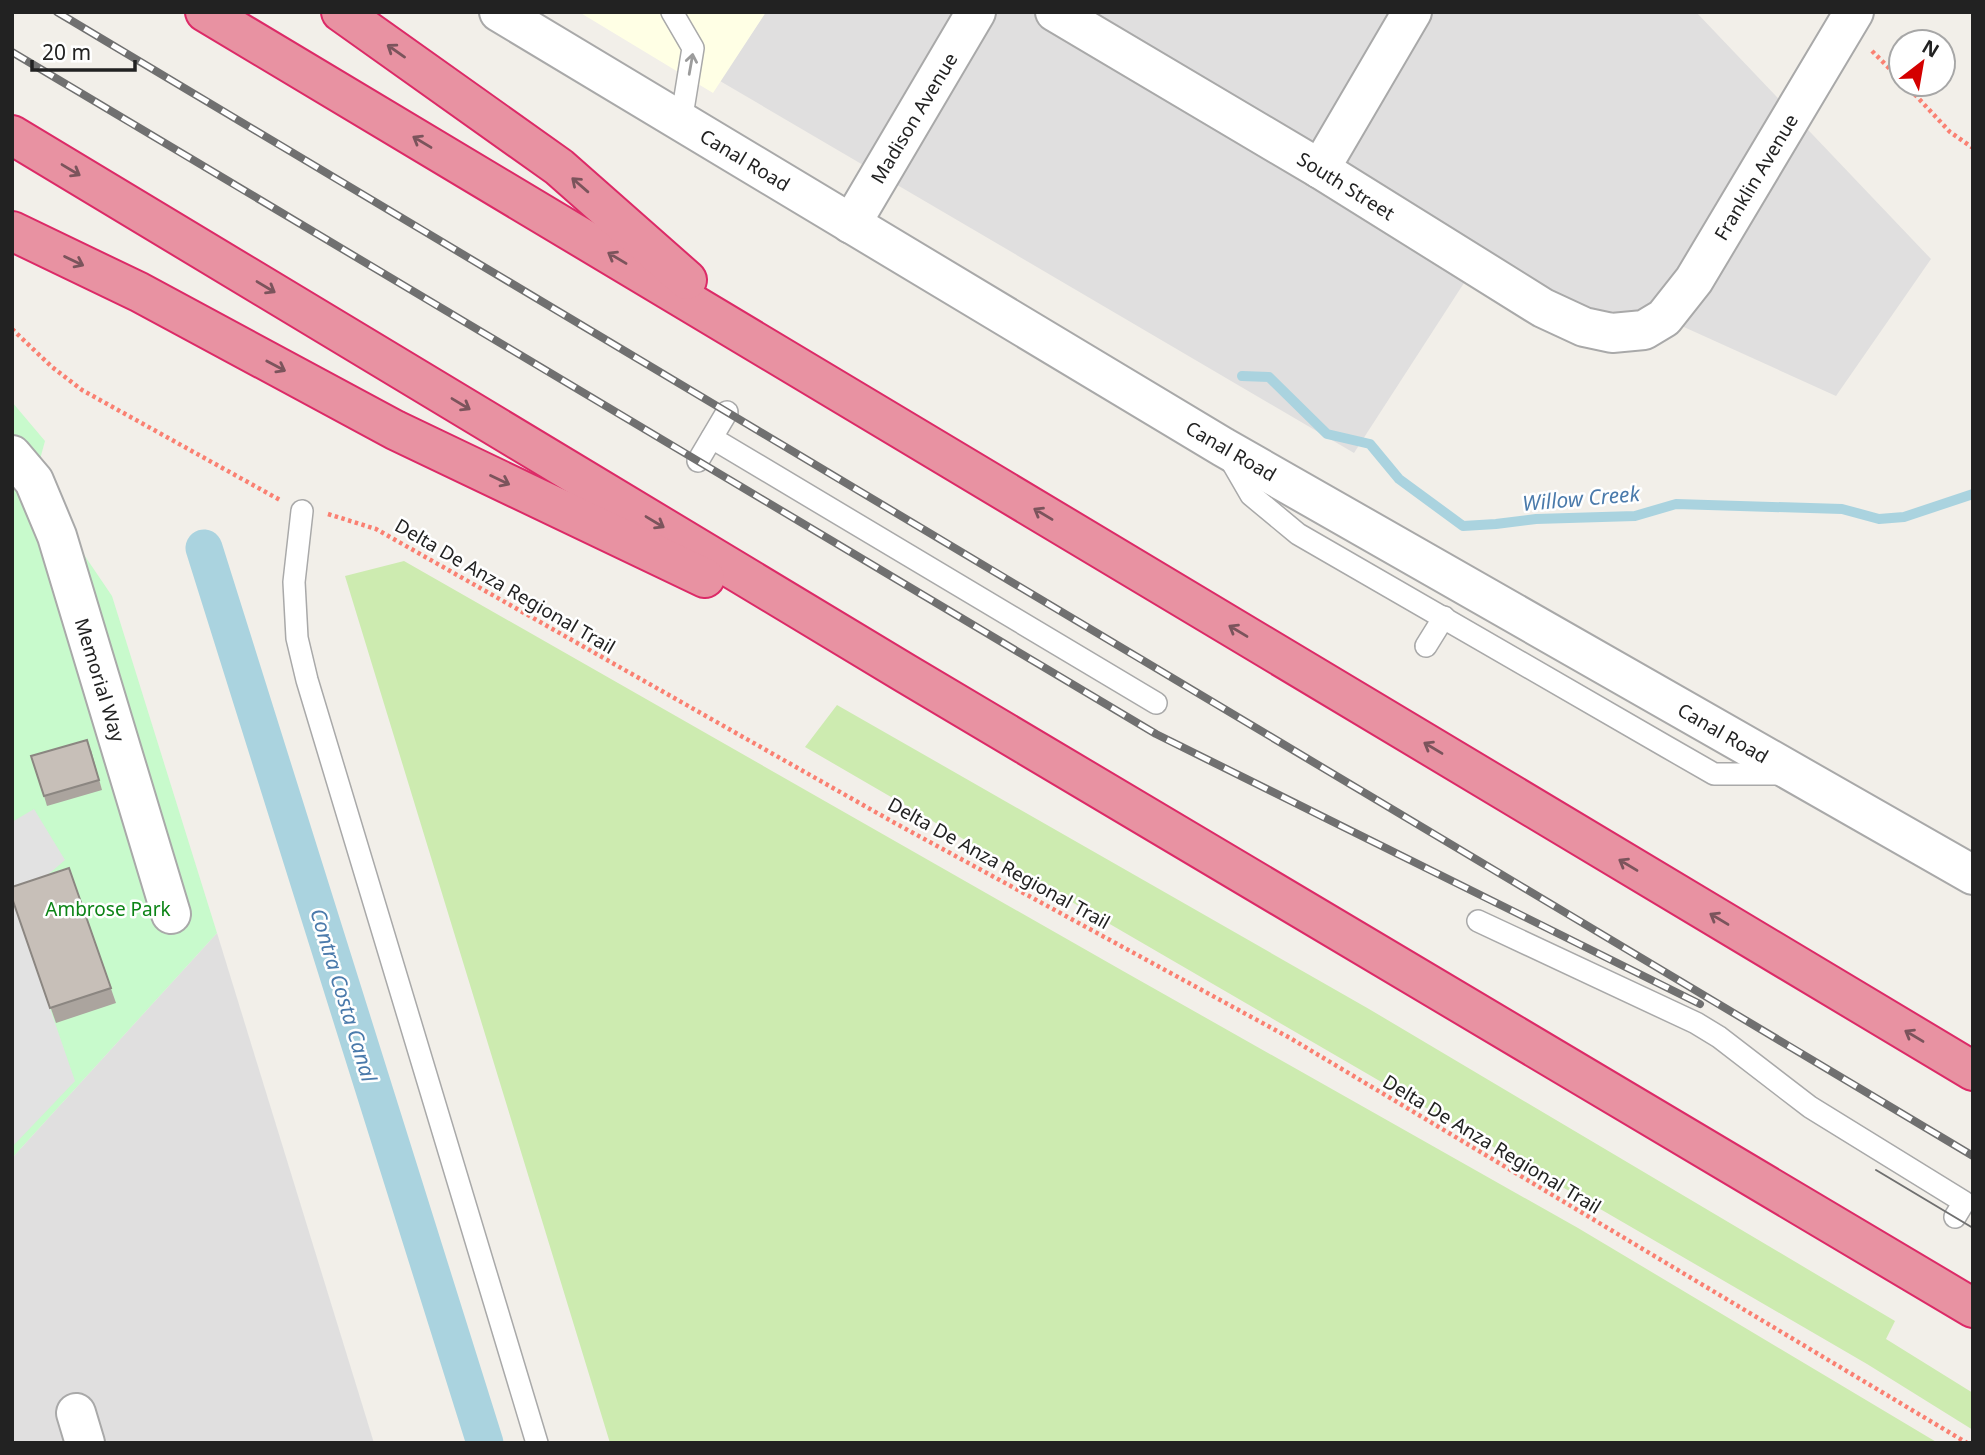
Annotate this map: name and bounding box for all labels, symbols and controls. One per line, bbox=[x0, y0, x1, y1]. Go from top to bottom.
scale bar bbox=[32, 28, 135, 72]
north arrow bbox=[1887, 28, 1957, 98]
text: N bbox=[1917, 33, 1944, 64]
text: 20 m bbox=[42, 38, 91, 66]
one-way arrow bbox=[387, 44, 406, 58]
street label: Madison Avenue bbox=[865, 48, 963, 188]
one-way arrow bbox=[685, 53, 698, 76]
street label: Franklin Avenue bbox=[1708, 109, 1804, 245]
street label: Canal Road bbox=[695, 123, 795, 197]
one-way arrow bbox=[412, 134, 432, 148]
street label: South Street bbox=[1292, 146, 1400, 226]
one-way arrow bbox=[60, 163, 80, 177]
one-way arrow bbox=[571, 177, 589, 193]
one-way arrow bbox=[608, 251, 628, 265]
one-way arrow bbox=[63, 254, 84, 268]
one-way arrow bbox=[255, 280, 275, 294]
one-way arrow bbox=[265, 359, 285, 373]
one-way arrow bbox=[450, 398, 470, 412]
street label: Canal Road bbox=[1181, 415, 1281, 487]
one-way arrow bbox=[489, 473, 510, 487]
water label: Willow Creek bbox=[1521, 479, 1643, 517]
one-way arrow bbox=[1034, 506, 1054, 520]
street label: Delta De Anza Regional Trail bbox=[390, 512, 620, 660]
one-way arrow bbox=[645, 516, 665, 530]
street label: Memorial Way bbox=[69, 615, 131, 745]
one-way arrow bbox=[1229, 623, 1249, 637]
street label: Canal Road bbox=[1673, 697, 1773, 769]
one-way arrow bbox=[1424, 741, 1444, 755]
street label: Delta De Anza Regional Trail bbox=[883, 791, 1115, 935]
one-way arrow bbox=[1619, 858, 1639, 872]
park label: Ambrose Park bbox=[45, 896, 171, 922]
water label: Contra Costa Canal bbox=[304, 905, 384, 1086]
one-way arrow bbox=[1709, 912, 1729, 926]
one-way arrow bbox=[1905, 1028, 1925, 1042]
street label: Delta De Anza Regional Trail bbox=[1378, 1068, 1606, 1220]

